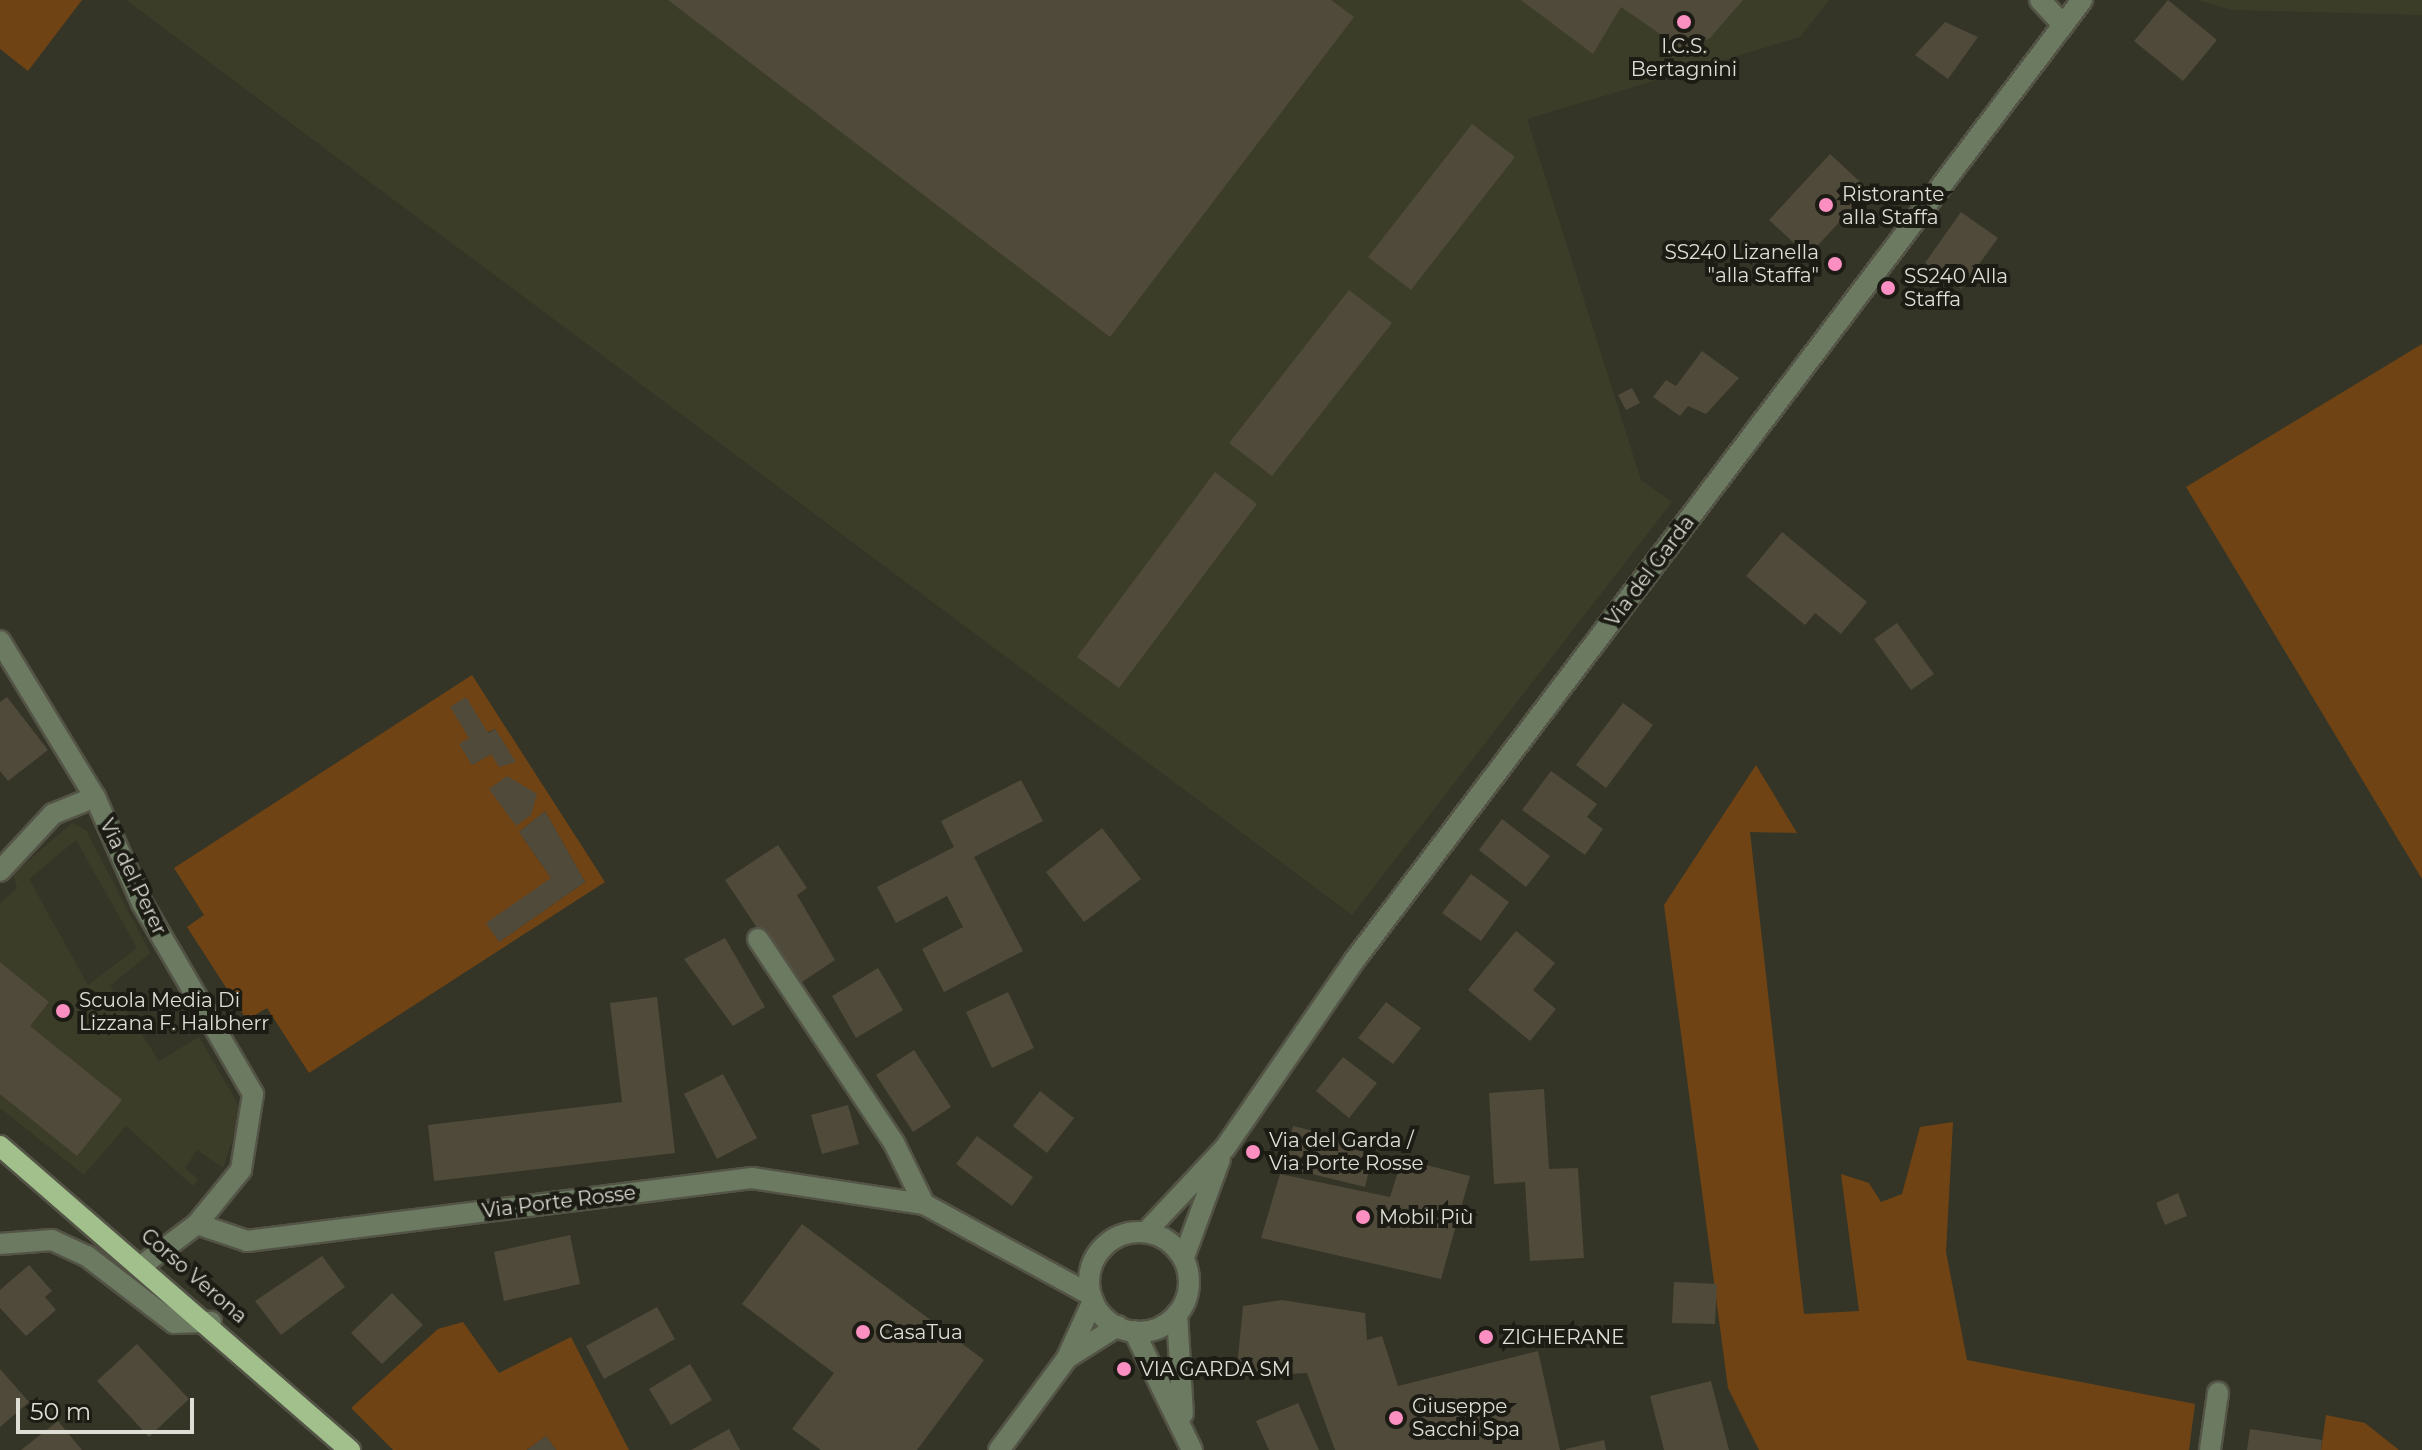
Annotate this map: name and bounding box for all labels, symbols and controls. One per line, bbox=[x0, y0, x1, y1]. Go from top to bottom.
marker: I.C.S. Bertagnini bbox=[1675, 13, 1693, 31]
place label: I.C.S. Bertagnini bbox=[1631, 34, 1737, 81]
place label: Ristorante alla Staffa bbox=[1842, 182, 1944, 229]
marker: Ristorante alla Staffa bbox=[1817, 196, 1835, 214]
place label: SS240 Lizanella "alla Staffa" bbox=[1664, 240, 1819, 287]
marker: SS240 Lizanella "alla Staffa" bbox=[1826, 255, 1844, 273]
place label: SS240 Alla Staffa bbox=[1904, 264, 2008, 311]
marker: SS240 Alla Staffa bbox=[1879, 279, 1897, 297]
street label: Via del Garda bbox=[1600, 511, 1700, 631]
street label: Via del Perer bbox=[95, 815, 171, 939]
place label: Scuola Media Di Lizzana F. Halbherr bbox=[79, 988, 269, 1035]
marker: Scuola Media Di Lizzana F. Halbherr bbox=[54, 1002, 72, 1020]
place label: Via del Garda / Via Porte Rosse bbox=[1269, 1128, 1424, 1175]
marker: Via del Garda / Via Porte Rosse bbox=[1244, 1143, 1262, 1161]
street label: Via Porte Rosse bbox=[481, 1181, 637, 1223]
place label: Mobil Più bbox=[1379, 1205, 1473, 1229]
marker: Mobil Più bbox=[1354, 1208, 1372, 1226]
street label: Corso Verona bbox=[136, 1224, 252, 1328]
place label: CasaTua bbox=[879, 1320, 963, 1344]
marker: CasaTua bbox=[854, 1323, 872, 1341]
place label: ZIGHERANE bbox=[1502, 1325, 1625, 1349]
marker: ZIGHERANE bbox=[1477, 1328, 1495, 1346]
place label: VIA GARDA SM bbox=[1140, 1357, 1291, 1381]
marker: VIA GARDA SM bbox=[1115, 1360, 1133, 1378]
scale bar bbox=[20, 1382, 198, 1432]
place label: Giuseppe Sacchi Spa bbox=[1412, 1394, 1520, 1441]
text: 50 m bbox=[30, 1397, 91, 1426]
marker: Giuseppe Sacchi Spa bbox=[1387, 1409, 1405, 1427]

